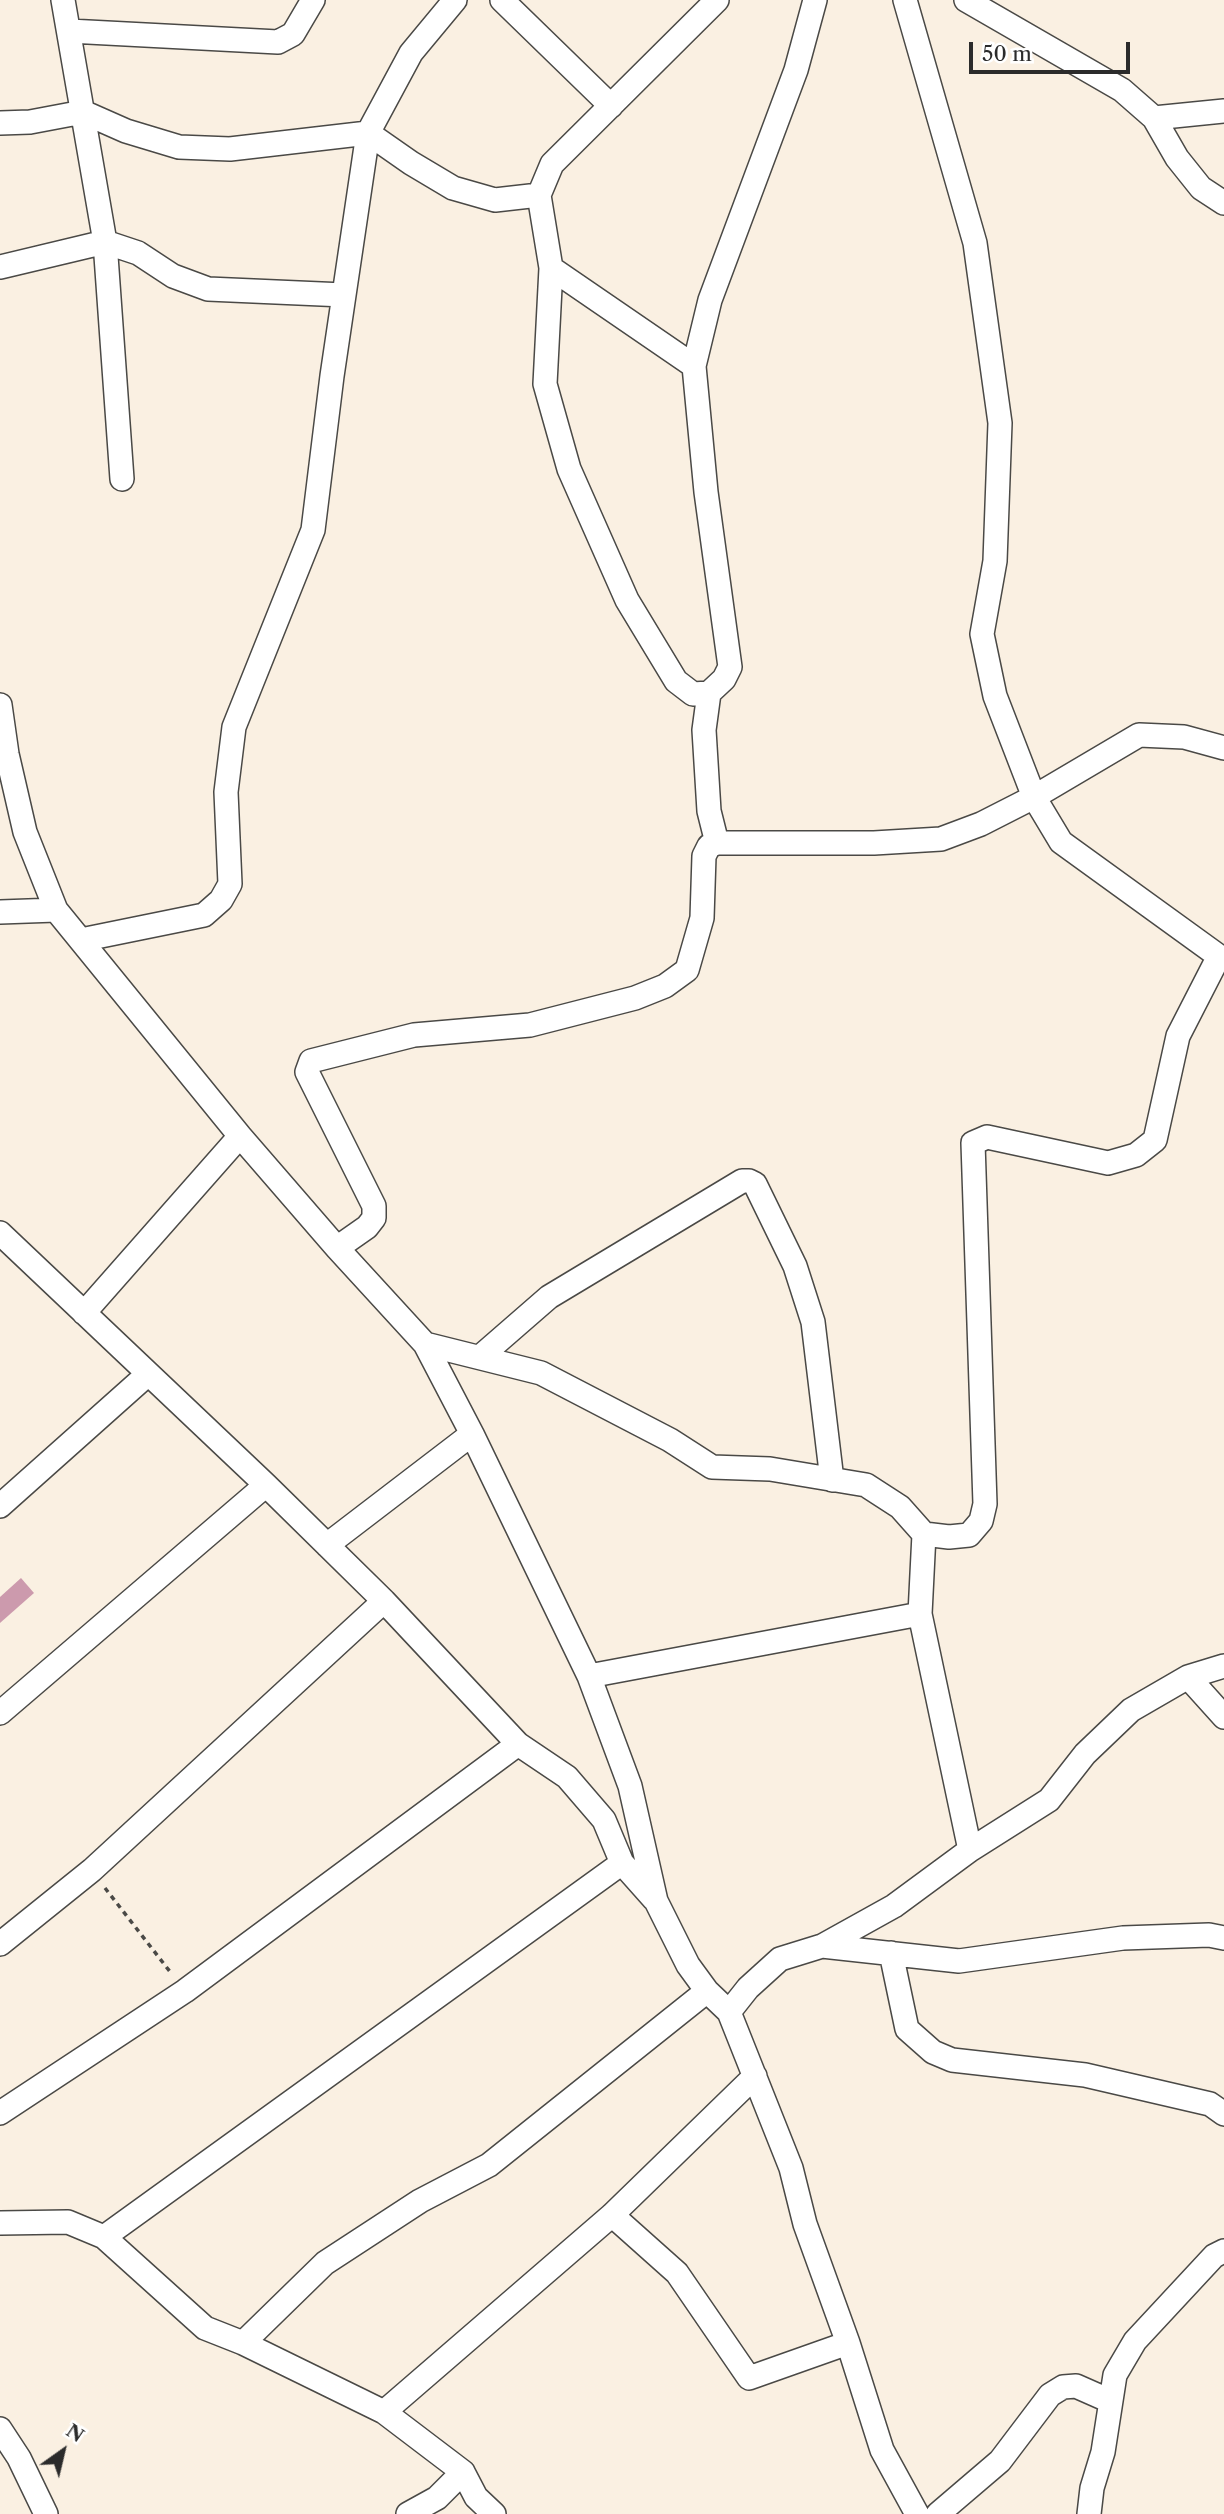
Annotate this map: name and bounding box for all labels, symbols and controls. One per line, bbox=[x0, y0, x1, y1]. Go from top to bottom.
scale bar bbox=[972, 28, 1133, 72]
text: 50 m bbox=[982, 41, 1032, 66]
north arrow bbox=[28, 2416, 98, 2486]
text: N bbox=[62, 2419, 88, 2447]

